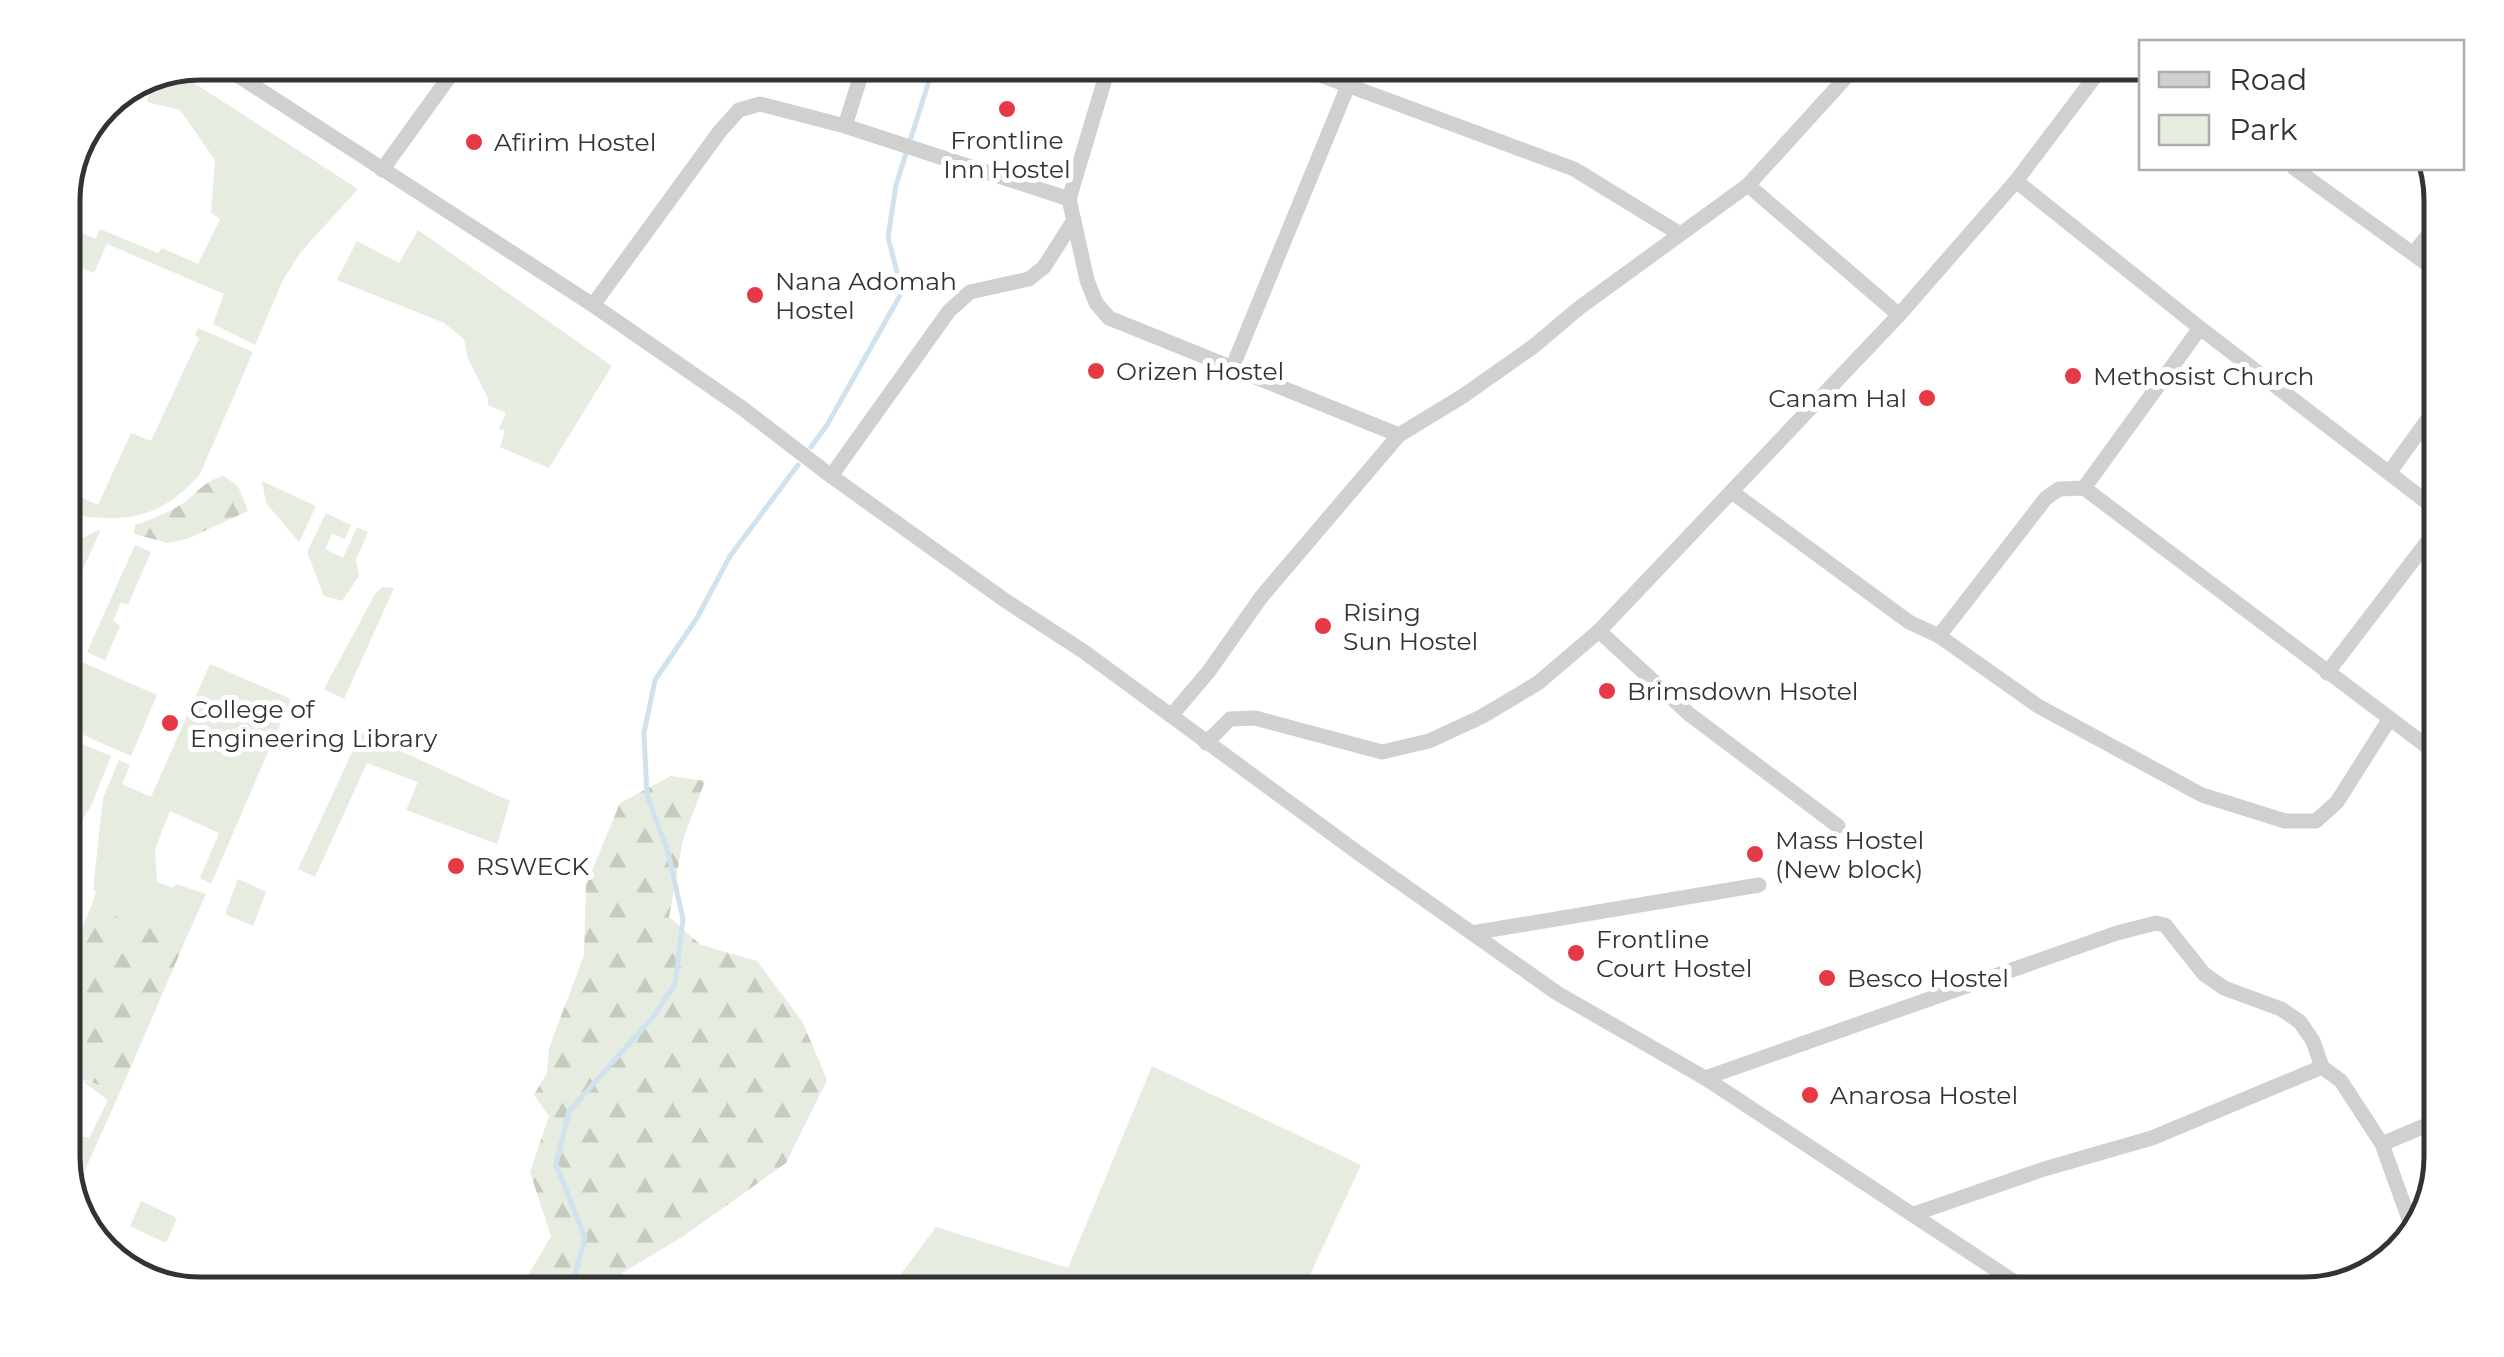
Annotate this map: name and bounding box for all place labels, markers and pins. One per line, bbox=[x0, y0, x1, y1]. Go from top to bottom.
marker: Frontline Inn Hostel bbox=[996, 98, 1018, 120]
place label: Frontline Inn Hostel bbox=[943, 125, 1071, 184]
place label: Afirim Hostel bbox=[494, 127, 656, 157]
marker: Afirim Hostel bbox=[463, 131, 485, 153]
place label: Nana Adomah Hostel bbox=[775, 266, 957, 325]
marker: Nana Adomah Hostel bbox=[744, 284, 766, 306]
place label: Orizen Hostel bbox=[1116, 356, 1284, 386]
marker: Orizen Hostel bbox=[1085, 360, 1107, 382]
place label: Methosist Church bbox=[2093, 361, 2314, 391]
marker: Methosist Church bbox=[2062, 365, 2084, 387]
place label: Canam Hal bbox=[1768, 383, 1907, 413]
marker: Canam Hal bbox=[1916, 387, 1938, 409]
place label: Rising Sun Hostel bbox=[1343, 597, 1478, 656]
marker: Rising Sun Hostel bbox=[1312, 615, 1334, 637]
place label: Brimsdown Hsotel bbox=[1627, 676, 1859, 706]
marker: Brimsdown Hsotel bbox=[1596, 680, 1618, 702]
place label: College of Engineering Library bbox=[190, 694, 438, 753]
marker: College of Engineering Library bbox=[159, 712, 181, 734]
place label: Mass Hostel (New block) bbox=[1775, 825, 1924, 884]
marker: Mass Hostel (New block) bbox=[1744, 843, 1766, 865]
place label: RSWECK bbox=[476, 851, 589, 881]
marker: RSWECK bbox=[445, 855, 467, 877]
place label: Frontline Court Hostel bbox=[1596, 924, 1752, 983]
marker: Frontline Court Hostel bbox=[1565, 942, 1587, 964]
place label: Besco Hostel bbox=[1847, 963, 2009, 993]
marker: Besco Hostel bbox=[1816, 967, 1838, 989]
place label: Anarosa Hostel bbox=[1830, 1080, 2018, 1110]
marker: Anarosa Hostel bbox=[1799, 1084, 1821, 1106]

